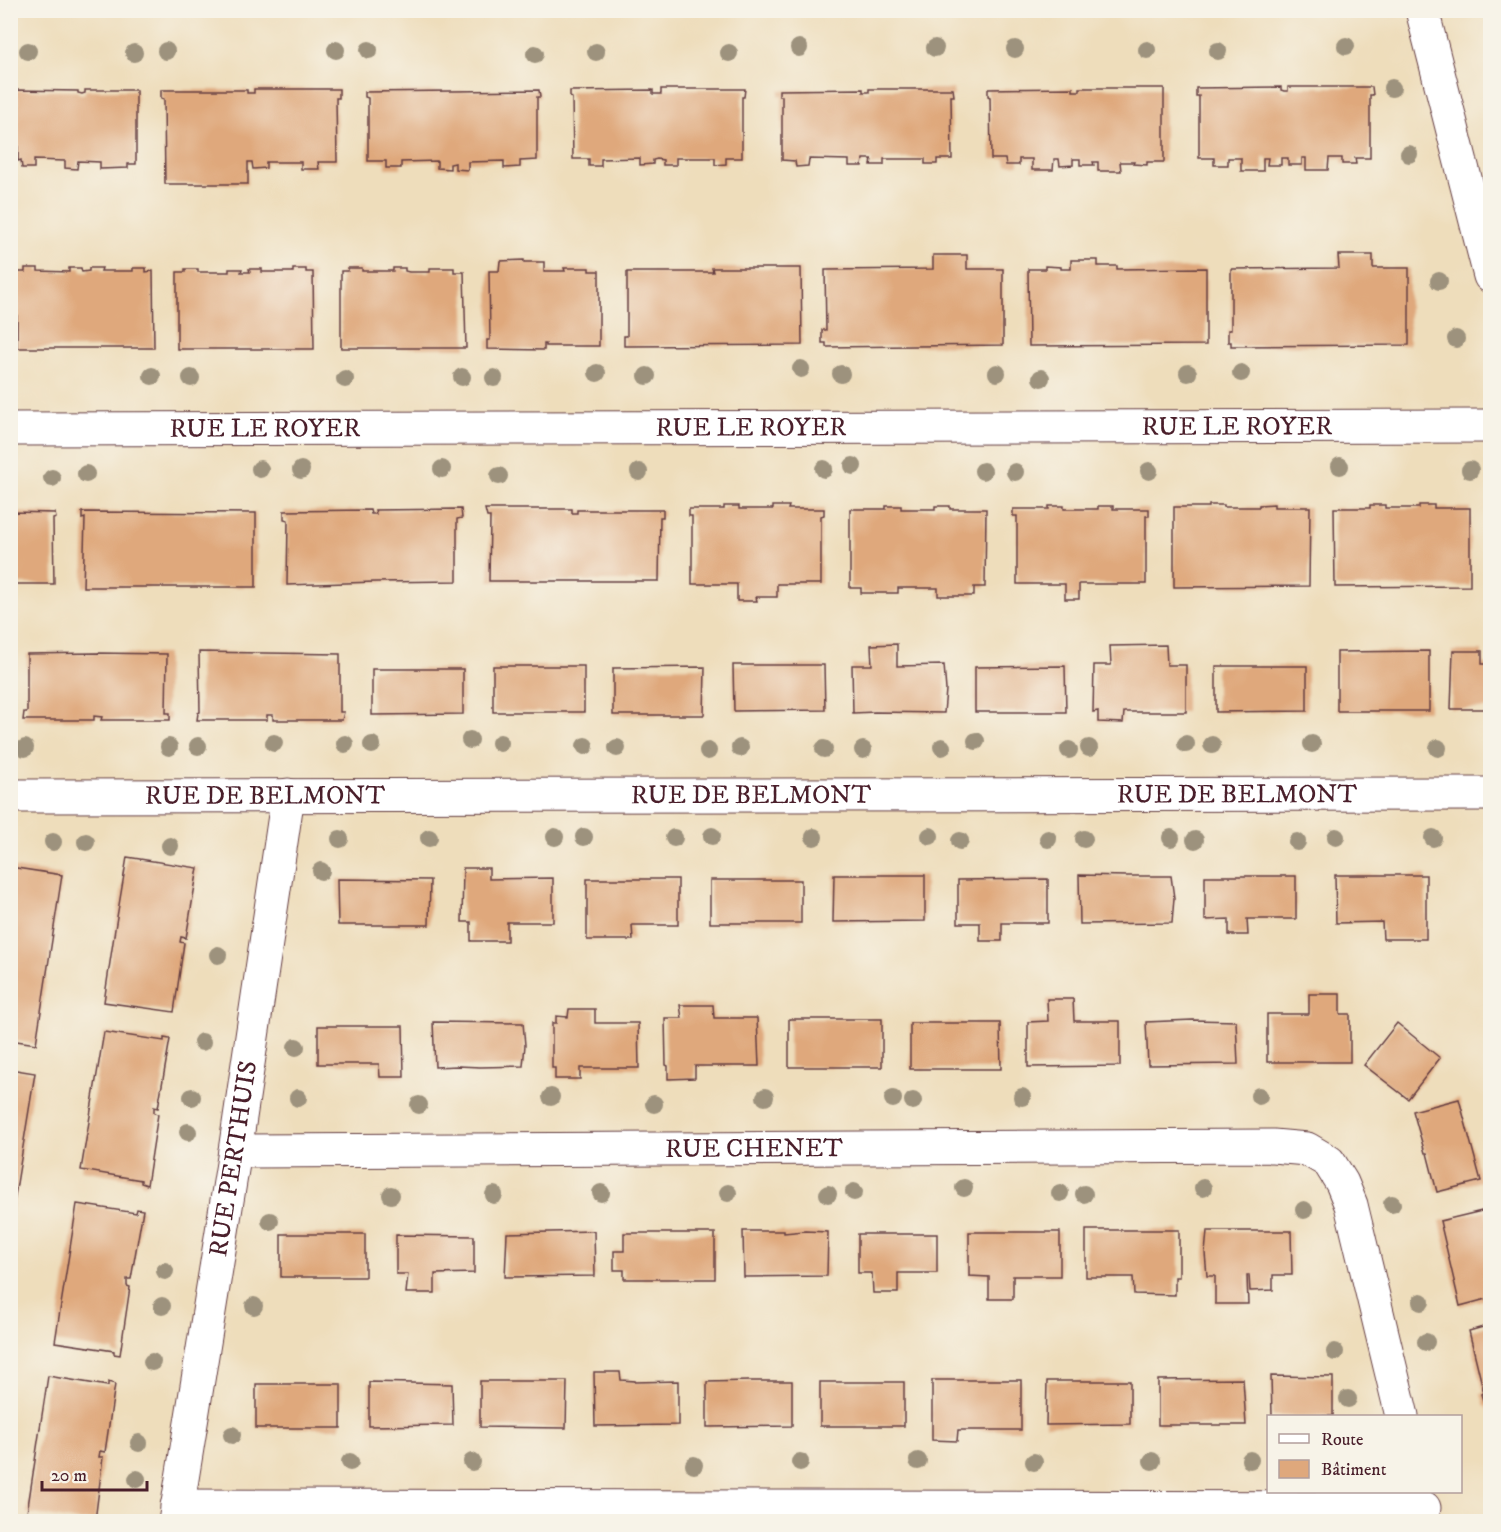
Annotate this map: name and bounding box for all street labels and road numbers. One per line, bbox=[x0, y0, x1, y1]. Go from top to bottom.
street label: RUE LE ROYER bbox=[1141, 410, 1333, 443]
street label: RUE LE ROYER bbox=[655, 411, 847, 444]
street label: RUE LE ROYER bbox=[169, 412, 361, 445]
street label: RUE DE BELMONT bbox=[631, 778, 871, 812]
street label: RUE DE BELMONT bbox=[1117, 778, 1357, 811]
street label: RUE DE BELMONT bbox=[145, 779, 385, 812]
street label: RUE PERTHUIS bbox=[202, 1058, 265, 1259]
street label: RUE CHENET bbox=[665, 1132, 843, 1165]

